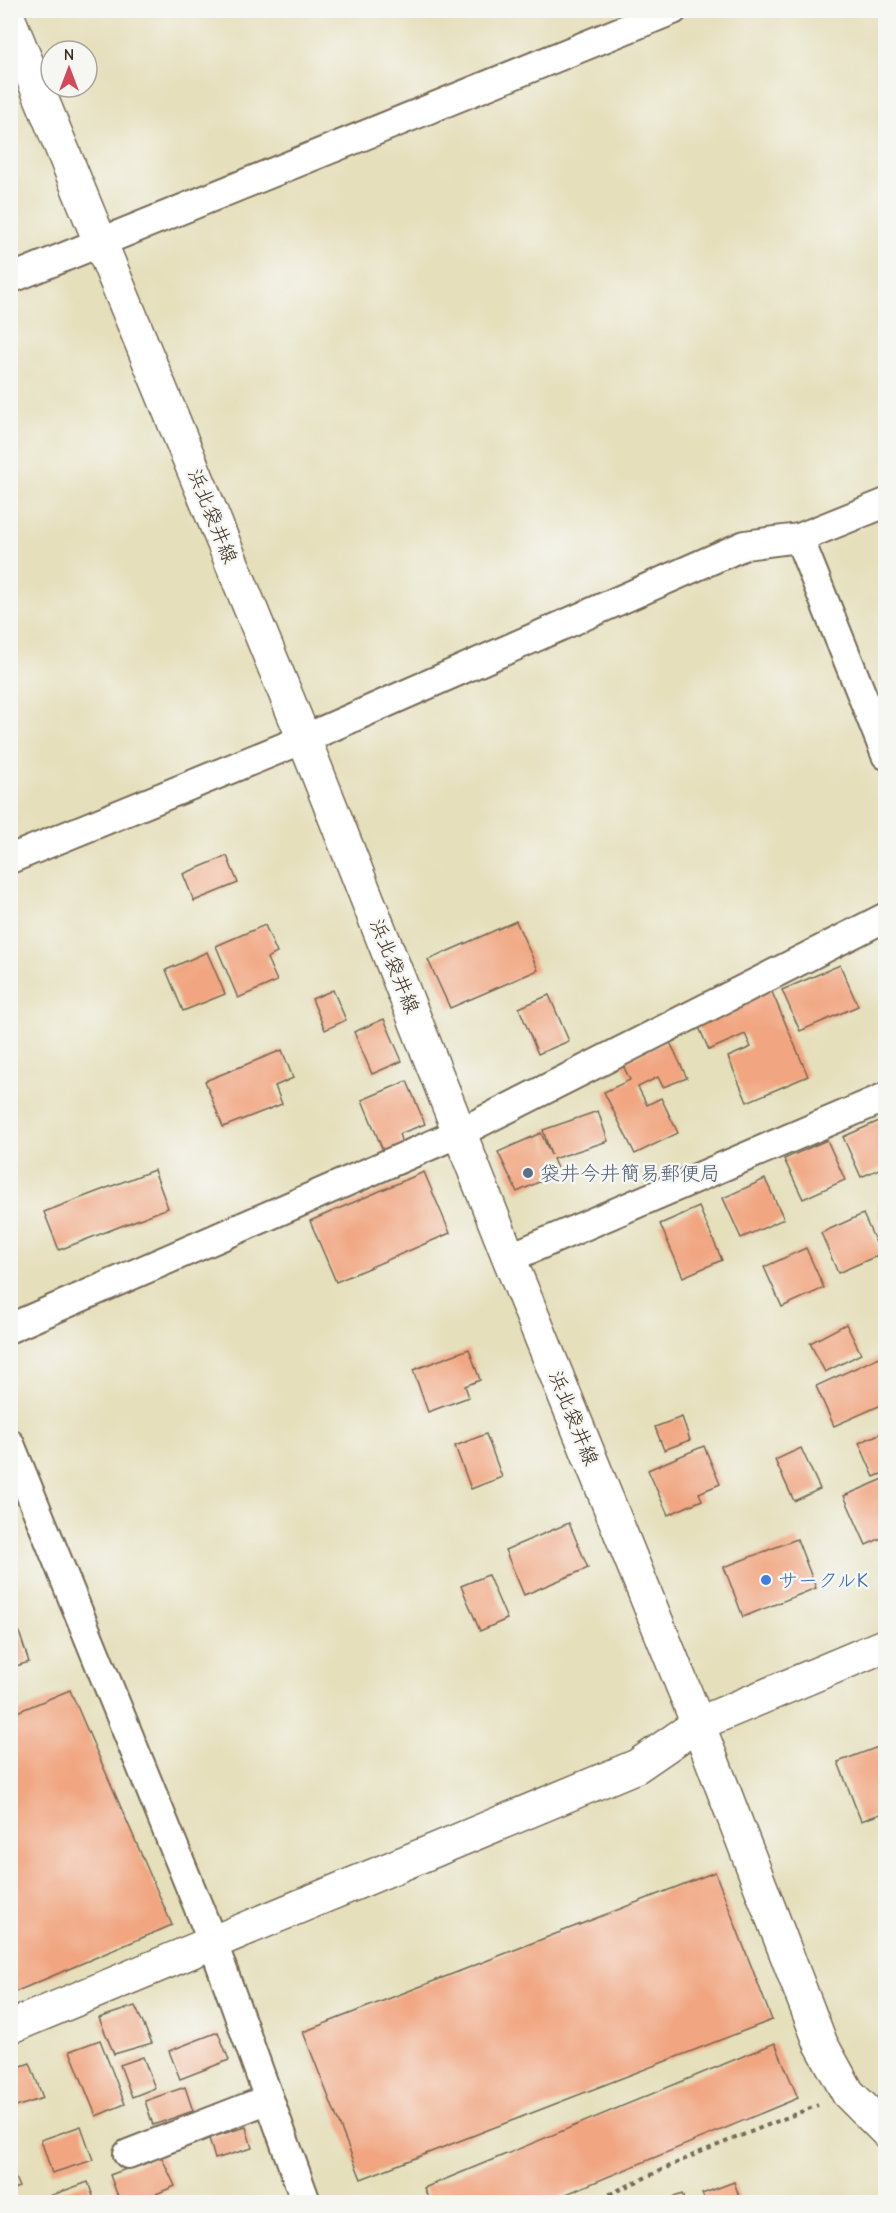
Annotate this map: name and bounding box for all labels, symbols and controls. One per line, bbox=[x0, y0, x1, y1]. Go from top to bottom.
north arrow bbox=[39, 39, 99, 99]
text: N bbox=[64, 46, 74, 64]
street label: 浜北袋井線 bbox=[183, 466, 242, 567]
street label: 浜北袋井線 bbox=[365, 916, 424, 1017]
place label: 袋井今井簡易郵便局 bbox=[540, 1162, 720, 1185]
marker: 袋井今井簡易郵便局 bbox=[521, 1166, 535, 1180]
street label: 浜北袋井線 bbox=[544, 1368, 603, 1469]
place label: サークルK bbox=[778, 1569, 868, 1592]
marker: サークルK bbox=[759, 1573, 773, 1587]

